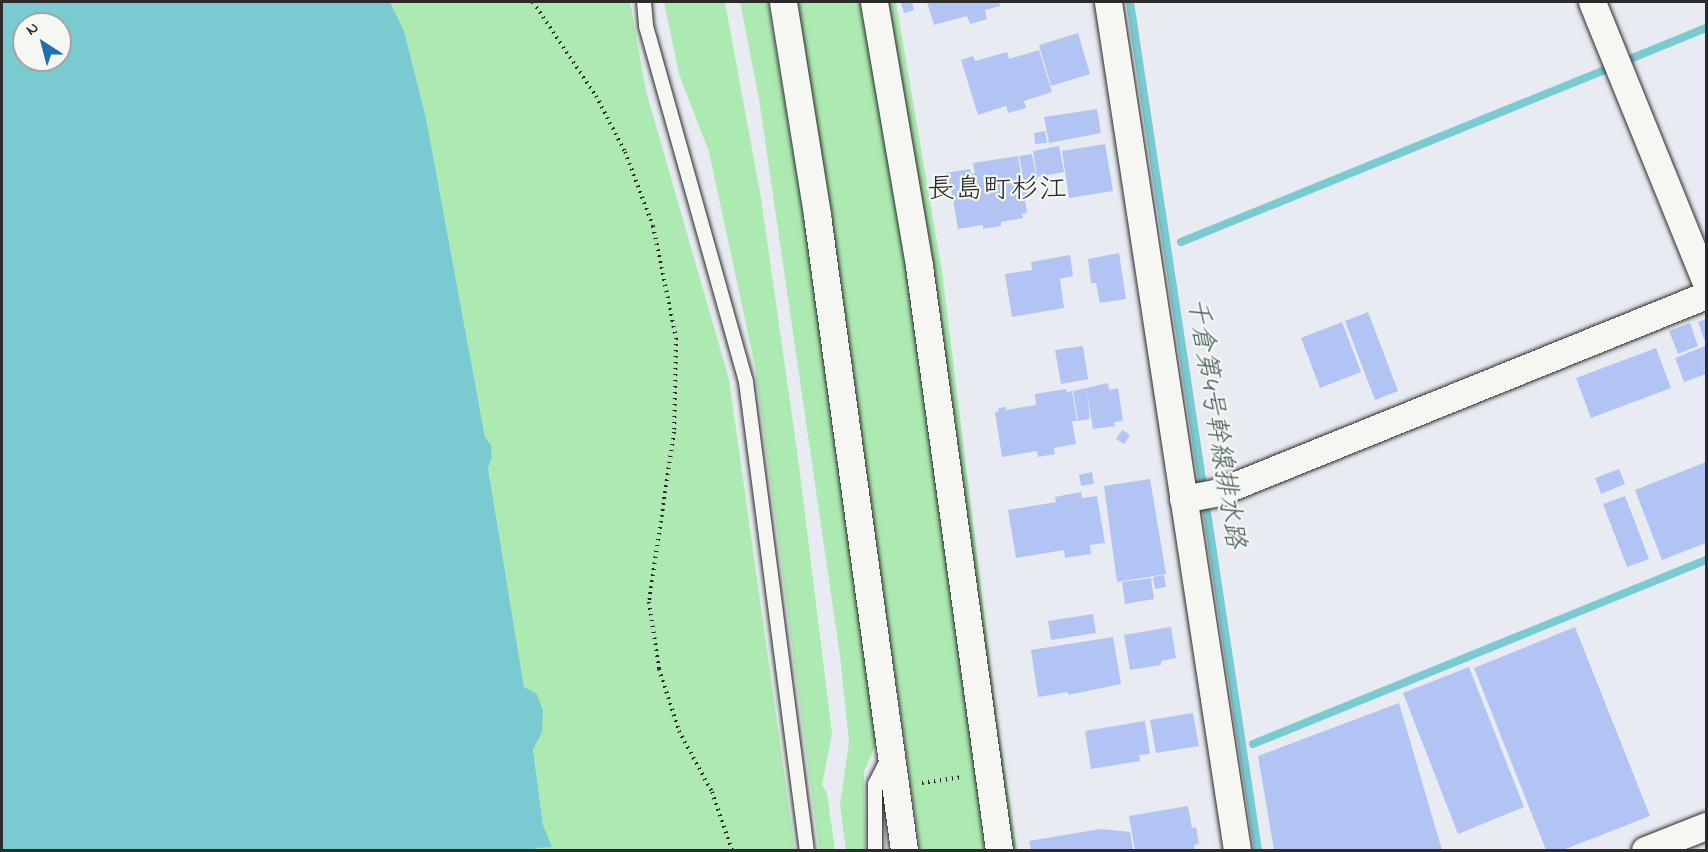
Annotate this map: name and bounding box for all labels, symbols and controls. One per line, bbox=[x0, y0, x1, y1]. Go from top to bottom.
north arrow bbox=[12, 12, 72, 72]
text: N bbox=[21, 16, 44, 42]
district label: 長島町杉江 bbox=[927, 174, 1067, 208]
water label: 千倉第4号幹線排水路 bbox=[1179, 295, 1251, 551]

